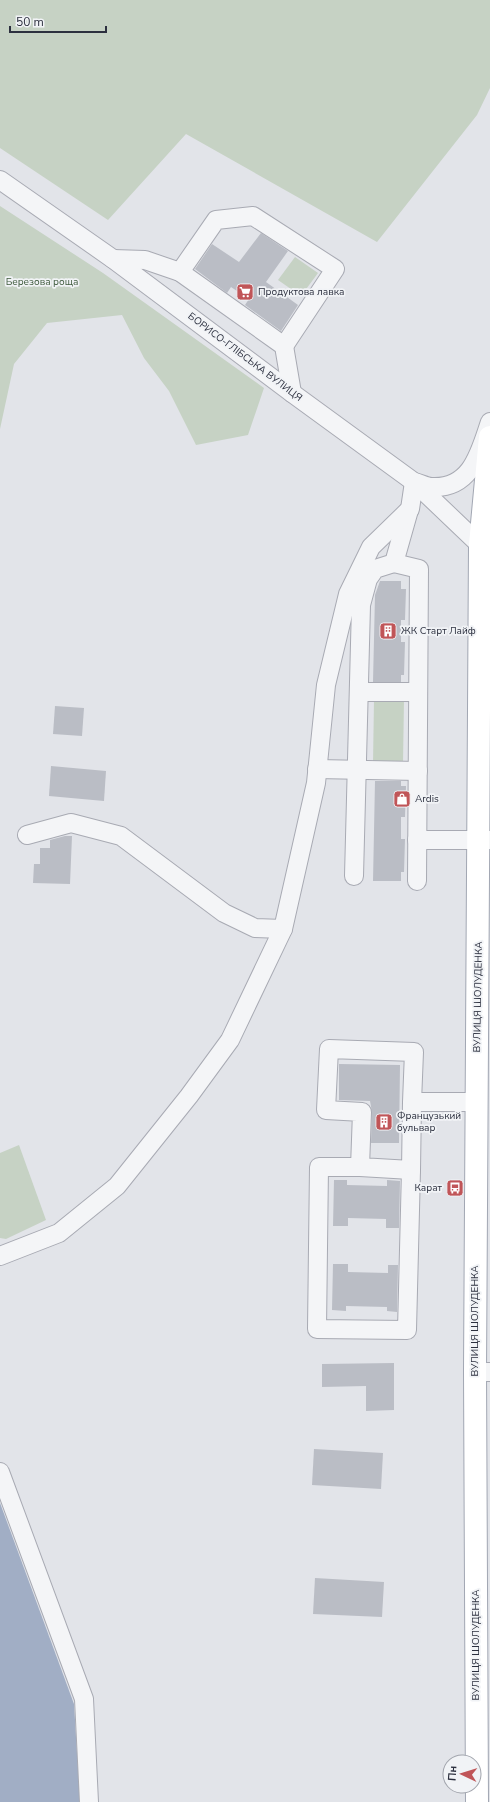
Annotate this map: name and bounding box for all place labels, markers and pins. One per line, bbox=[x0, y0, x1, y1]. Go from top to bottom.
supermarket icon: Продуктова лавка bbox=[235, 282, 255, 302]
place label: Продуктова лавка bbox=[258, 285, 344, 299]
building icon: ЖК Старт Лайф bbox=[378, 621, 398, 641]
place label: ЖК Старт Лайф bbox=[401, 624, 476, 638]
shop icon: Ardis bbox=[392, 789, 412, 809]
place label: Ardis bbox=[415, 792, 439, 806]
place label: Французький бульвар bbox=[397, 1109, 461, 1135]
building icon: Французький бульвар bbox=[374, 1112, 394, 1132]
bus stop icon: Карат bbox=[445, 1178, 465, 1198]
place label: Карат bbox=[414, 1181, 443, 1195]

